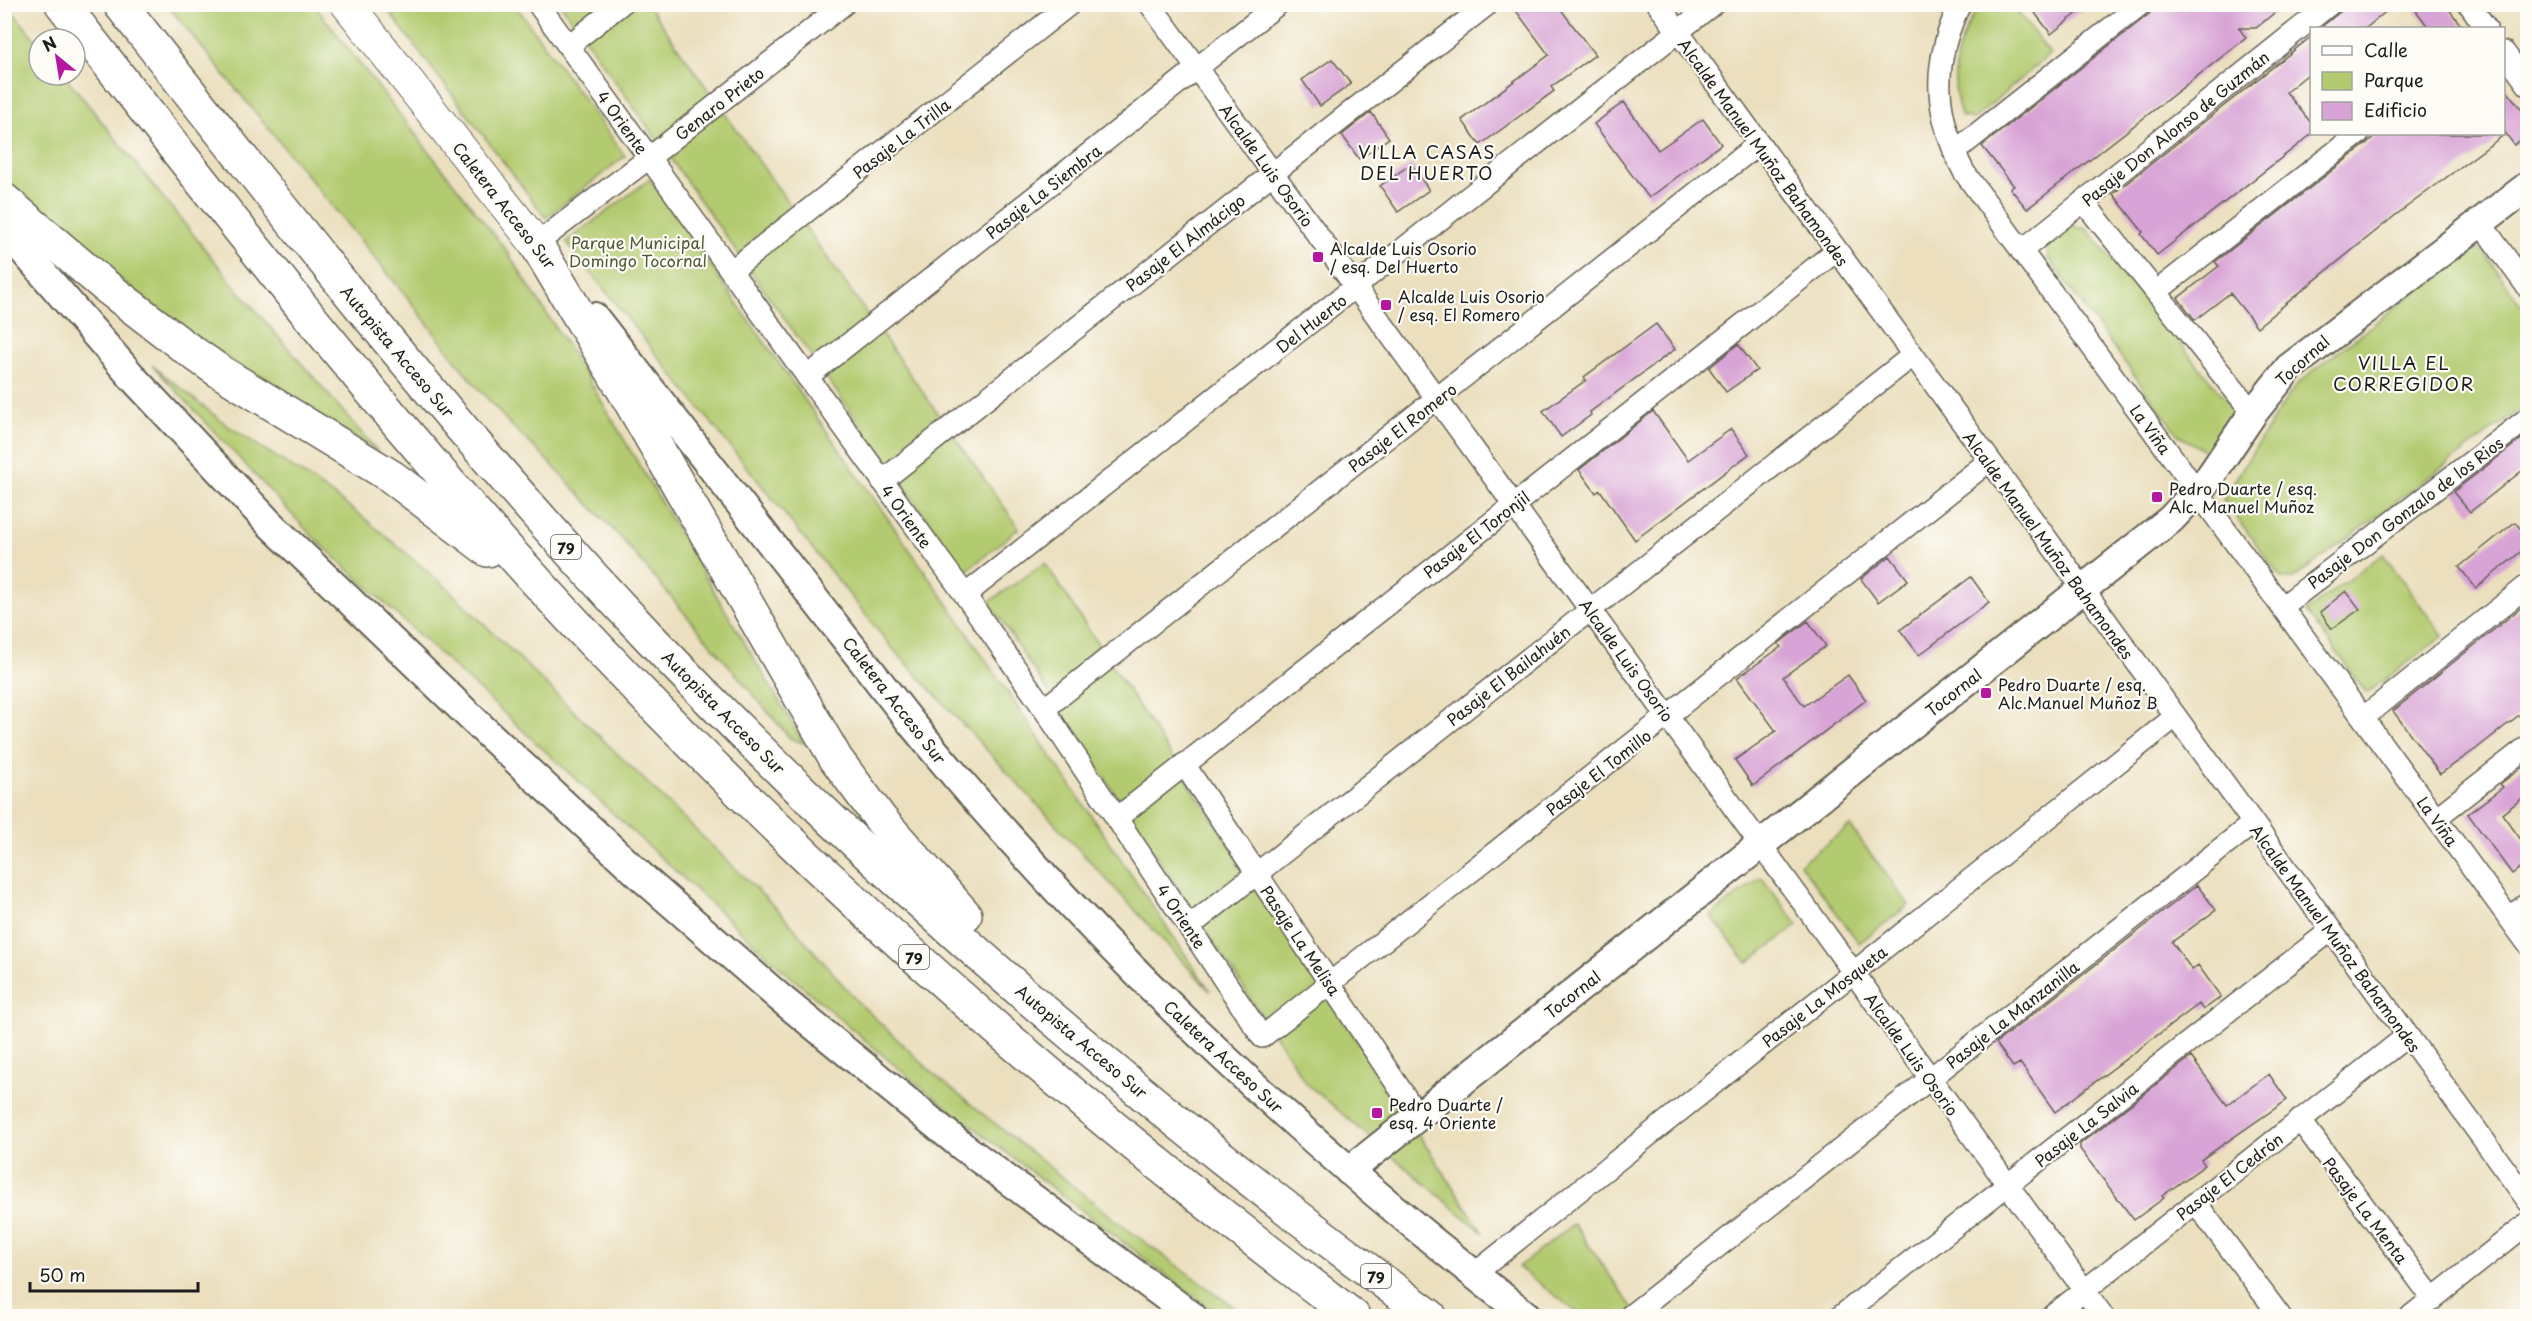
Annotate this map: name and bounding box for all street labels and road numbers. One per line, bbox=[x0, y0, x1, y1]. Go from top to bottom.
street label: Alcalde Manuel Muñoz Bahamondes bbox=[1673, 33, 1855, 271]
street label: Pasaje Don Alonso de Guzmán bbox=[2076, 45, 2274, 211]
street label: Genaro Prieto bbox=[669, 60, 769, 145]
street label: 4 Oriente bbox=[592, 85, 654, 159]
street label: Pasaje La Trilla bbox=[847, 92, 955, 184]
street label: Alcalde Luis Osorio bbox=[1214, 99, 1320, 232]
street label: Caletera Acceso Sur bbox=[448, 136, 563, 274]
street label: Pasaje La Siembra bbox=[980, 138, 1106, 244]
street label: Pasaje El Almácigo bbox=[1120, 188, 1250, 296]
street label: Autopista Acceso Sur bbox=[335, 280, 461, 423]
street label: Del Huerto bbox=[1271, 288, 1352, 358]
street label: Tocornal bbox=[2270, 329, 2334, 391]
street label: Pasaje El Romero bbox=[1343, 377, 1462, 477]
street label: La Viña bbox=[2125, 399, 2177, 459]
street label: Alcalde Manuel Muñoz Bahamondes bbox=[1958, 426, 2140, 664]
street label: Pasaje Don Gonzalo de los Rios bbox=[2302, 430, 2508, 594]
street label: 4 Oriente bbox=[876, 479, 938, 553]
street label: Pasaje El Toronjil bbox=[1417, 485, 1535, 583]
road number: 79 bbox=[551, 535, 581, 559]
street label: Alcalde Luis Osorio bbox=[1574, 594, 1680, 727]
street label: Pasaje El Bailahuén bbox=[1441, 619, 1575, 731]
street label: Caletera Acceso Sur bbox=[838, 631, 953, 769]
street label: Autopista Acceso Sur bbox=[657, 645, 792, 780]
street label: Tocornal bbox=[1920, 662, 1986, 722]
street label: Pasaje El Tomillo bbox=[1540, 723, 1656, 821]
street label: La Viña bbox=[2412, 791, 2464, 851]
street label: Alcalde Manuel Muñoz Bahamondes bbox=[2245, 819, 2427, 1057]
street label: 4 Oriente bbox=[1152, 879, 1213, 953]
street label: Pasaje La Melisa bbox=[1255, 880, 1347, 1000]
street label: Pasaje La Mosqueta bbox=[1756, 939, 1892, 1053]
road number: 79 bbox=[899, 945, 929, 969]
street label: Pasaje La Manzanilla bbox=[1940, 954, 2084, 1074]
street label: Tocornal bbox=[1539, 964, 1605, 1024]
street label: Autopista Acceso Sur bbox=[1011, 978, 1154, 1104]
street label: Alcalde Luis Osorio bbox=[1859, 988, 1965, 1121]
street label: Caletera Acceso Sur bbox=[1159, 994, 1290, 1118]
street label: Pasaje La Salvia bbox=[2029, 1076, 2143, 1172]
street label: Pasaje El Cedrón bbox=[2170, 1127, 2288, 1225]
street label: Pasaje La Menta bbox=[2318, 1152, 2414, 1268]
road number: 79 bbox=[1361, 1264, 1391, 1288]

